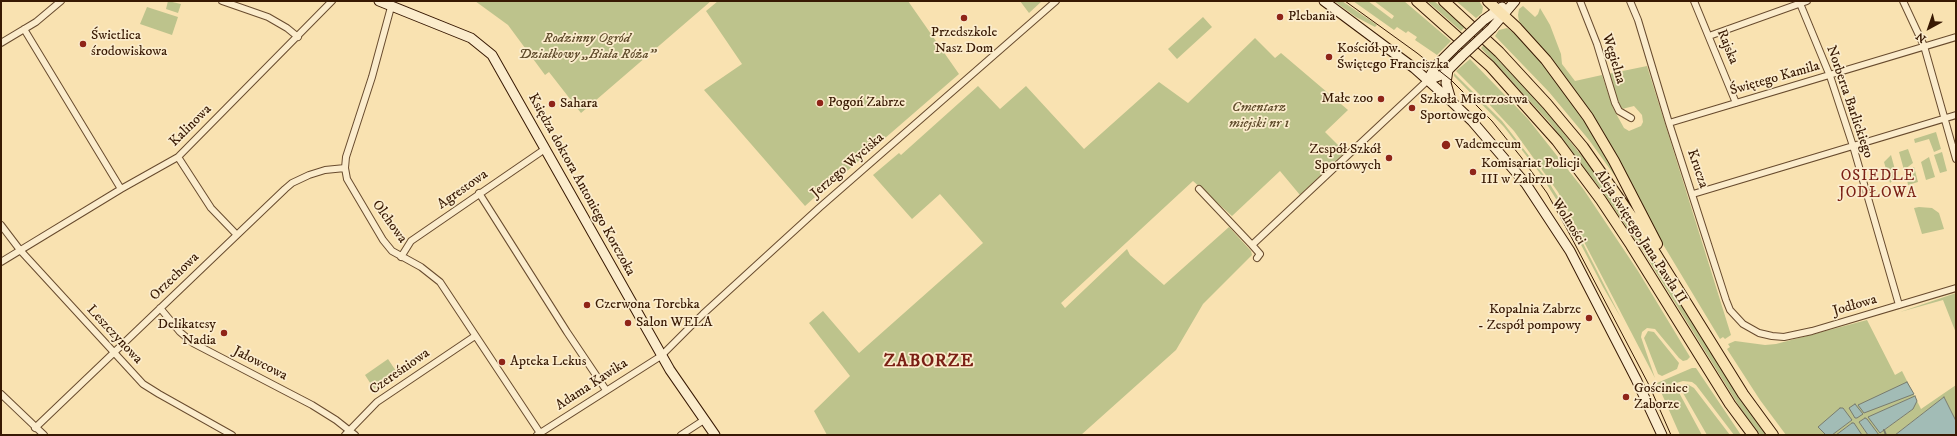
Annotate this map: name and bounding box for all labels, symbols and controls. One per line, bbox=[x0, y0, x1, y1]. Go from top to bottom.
north arrow bbox=[1909, 8, 1949, 48]
place label: Plebania bbox=[1288, 9, 1335, 25]
marker: Plebania bbox=[1275, 12, 1285, 22]
marker: Przedszkole Nasz Dom bbox=[959, 13, 969, 23]
place label: Przedszkole Nasz Dom bbox=[931, 25, 997, 58]
street label: Rajska bbox=[1712, 27, 1742, 67]
place label: Świetlica środowiskowa bbox=[91, 28, 167, 60]
text: N bbox=[1913, 29, 1929, 45]
park label: Rodzinny Ogród Działkowy „Biała Róża” bbox=[519, 31, 655, 64]
street label: Węgielna bbox=[1597, 32, 1629, 86]
marker: Świetlica środowiskowa bbox=[78, 39, 88, 49]
place label: Kościół pw. Świętego Franciszka bbox=[1337, 41, 1449, 74]
street label: Norberta Barlickiego bbox=[1822, 44, 1876, 160]
marker: Kościół pw. Świętego Franciszka bbox=[1324, 52, 1334, 62]
street label: Świętego Kamila bbox=[1728, 58, 1822, 100]
street label: Księdza doktora Antoniego Korczoka bbox=[524, 91, 638, 279]
place label: Małe zoo bbox=[1322, 91, 1373, 107]
place label: Szkoła Mistrzostwa Sportowego bbox=[1420, 92, 1528, 124]
marker: Małe zoo bbox=[1376, 94, 1386, 104]
place label: Pogoń Zabrze bbox=[828, 95, 905, 111]
place label: Sahara bbox=[560, 96, 598, 112]
marker: Pogoń Zabrze bbox=[815, 98, 825, 108]
marker: Sahara bbox=[547, 99, 557, 109]
park label: Cmentarz miejski nr 1 bbox=[1229, 100, 1289, 132]
street label: Kalinowa bbox=[166, 101, 216, 151]
marker: Szkoła Mistrzostwa Sportowego bbox=[1407, 103, 1417, 113]
street label: Jerzego Wyciska bbox=[808, 130, 888, 202]
place label: Vademecum bbox=[1455, 137, 1521, 153]
marker: Vademecum bbox=[1440, 139, 1452, 151]
place label: Zespół Szkół Sportowych bbox=[1309, 142, 1381, 174]
street label: Krucza bbox=[1683, 147, 1711, 191]
marker: Zespół Szkół Sportowych bbox=[1384, 153, 1394, 163]
place label: Komisariat Policji III w Zabrzu bbox=[1481, 156, 1580, 188]
street label: Agrestowa bbox=[435, 167, 491, 213]
marker: Komisariat Policji III w Zabrzu bbox=[1468, 167, 1478, 177]
street label: Aleja świętego Jana Pawła II bbox=[1590, 167, 1690, 307]
district label: OSIEDLE JODŁOWA bbox=[1839, 168, 1917, 203]
street label: Wolności bbox=[1547, 196, 1589, 248]
street label: Olchowa bbox=[368, 197, 410, 247]
street label: Orzechowa bbox=[147, 249, 203, 305]
street label: Jodłowa bbox=[1831, 292, 1879, 320]
place label: Czerwona Torebka bbox=[595, 297, 700, 313]
marker: Czerwona Torebka bbox=[582, 300, 592, 310]
street label: Leszczynowa bbox=[83, 302, 145, 368]
place label: Kopalnia Zabrze - Zespół pompowy bbox=[1478, 302, 1581, 334]
marker: Kopalnia Zabrze - Zespół pompowy bbox=[1584, 313, 1594, 323]
place label: Salon WELA bbox=[636, 315, 713, 331]
place label: Delikatesy Nadia bbox=[157, 317, 216, 350]
marker: Salon WELA bbox=[623, 318, 633, 328]
marker: Delikatesy Nadia bbox=[219, 328, 229, 338]
street label: Jałowcowa bbox=[230, 343, 290, 385]
street label: Czereśniowa bbox=[367, 345, 433, 399]
district label: ZABORZE bbox=[884, 351, 974, 373]
place label: Apteka Lekus bbox=[510, 354, 586, 370]
street label: Adama Kawika bbox=[553, 355, 631, 415]
marker: Apteka Lekus bbox=[497, 357, 507, 367]
place label: Gościniec Zaborze bbox=[1634, 381, 1688, 414]
marker: Gościniec Zaborze bbox=[1621, 392, 1631, 402]

